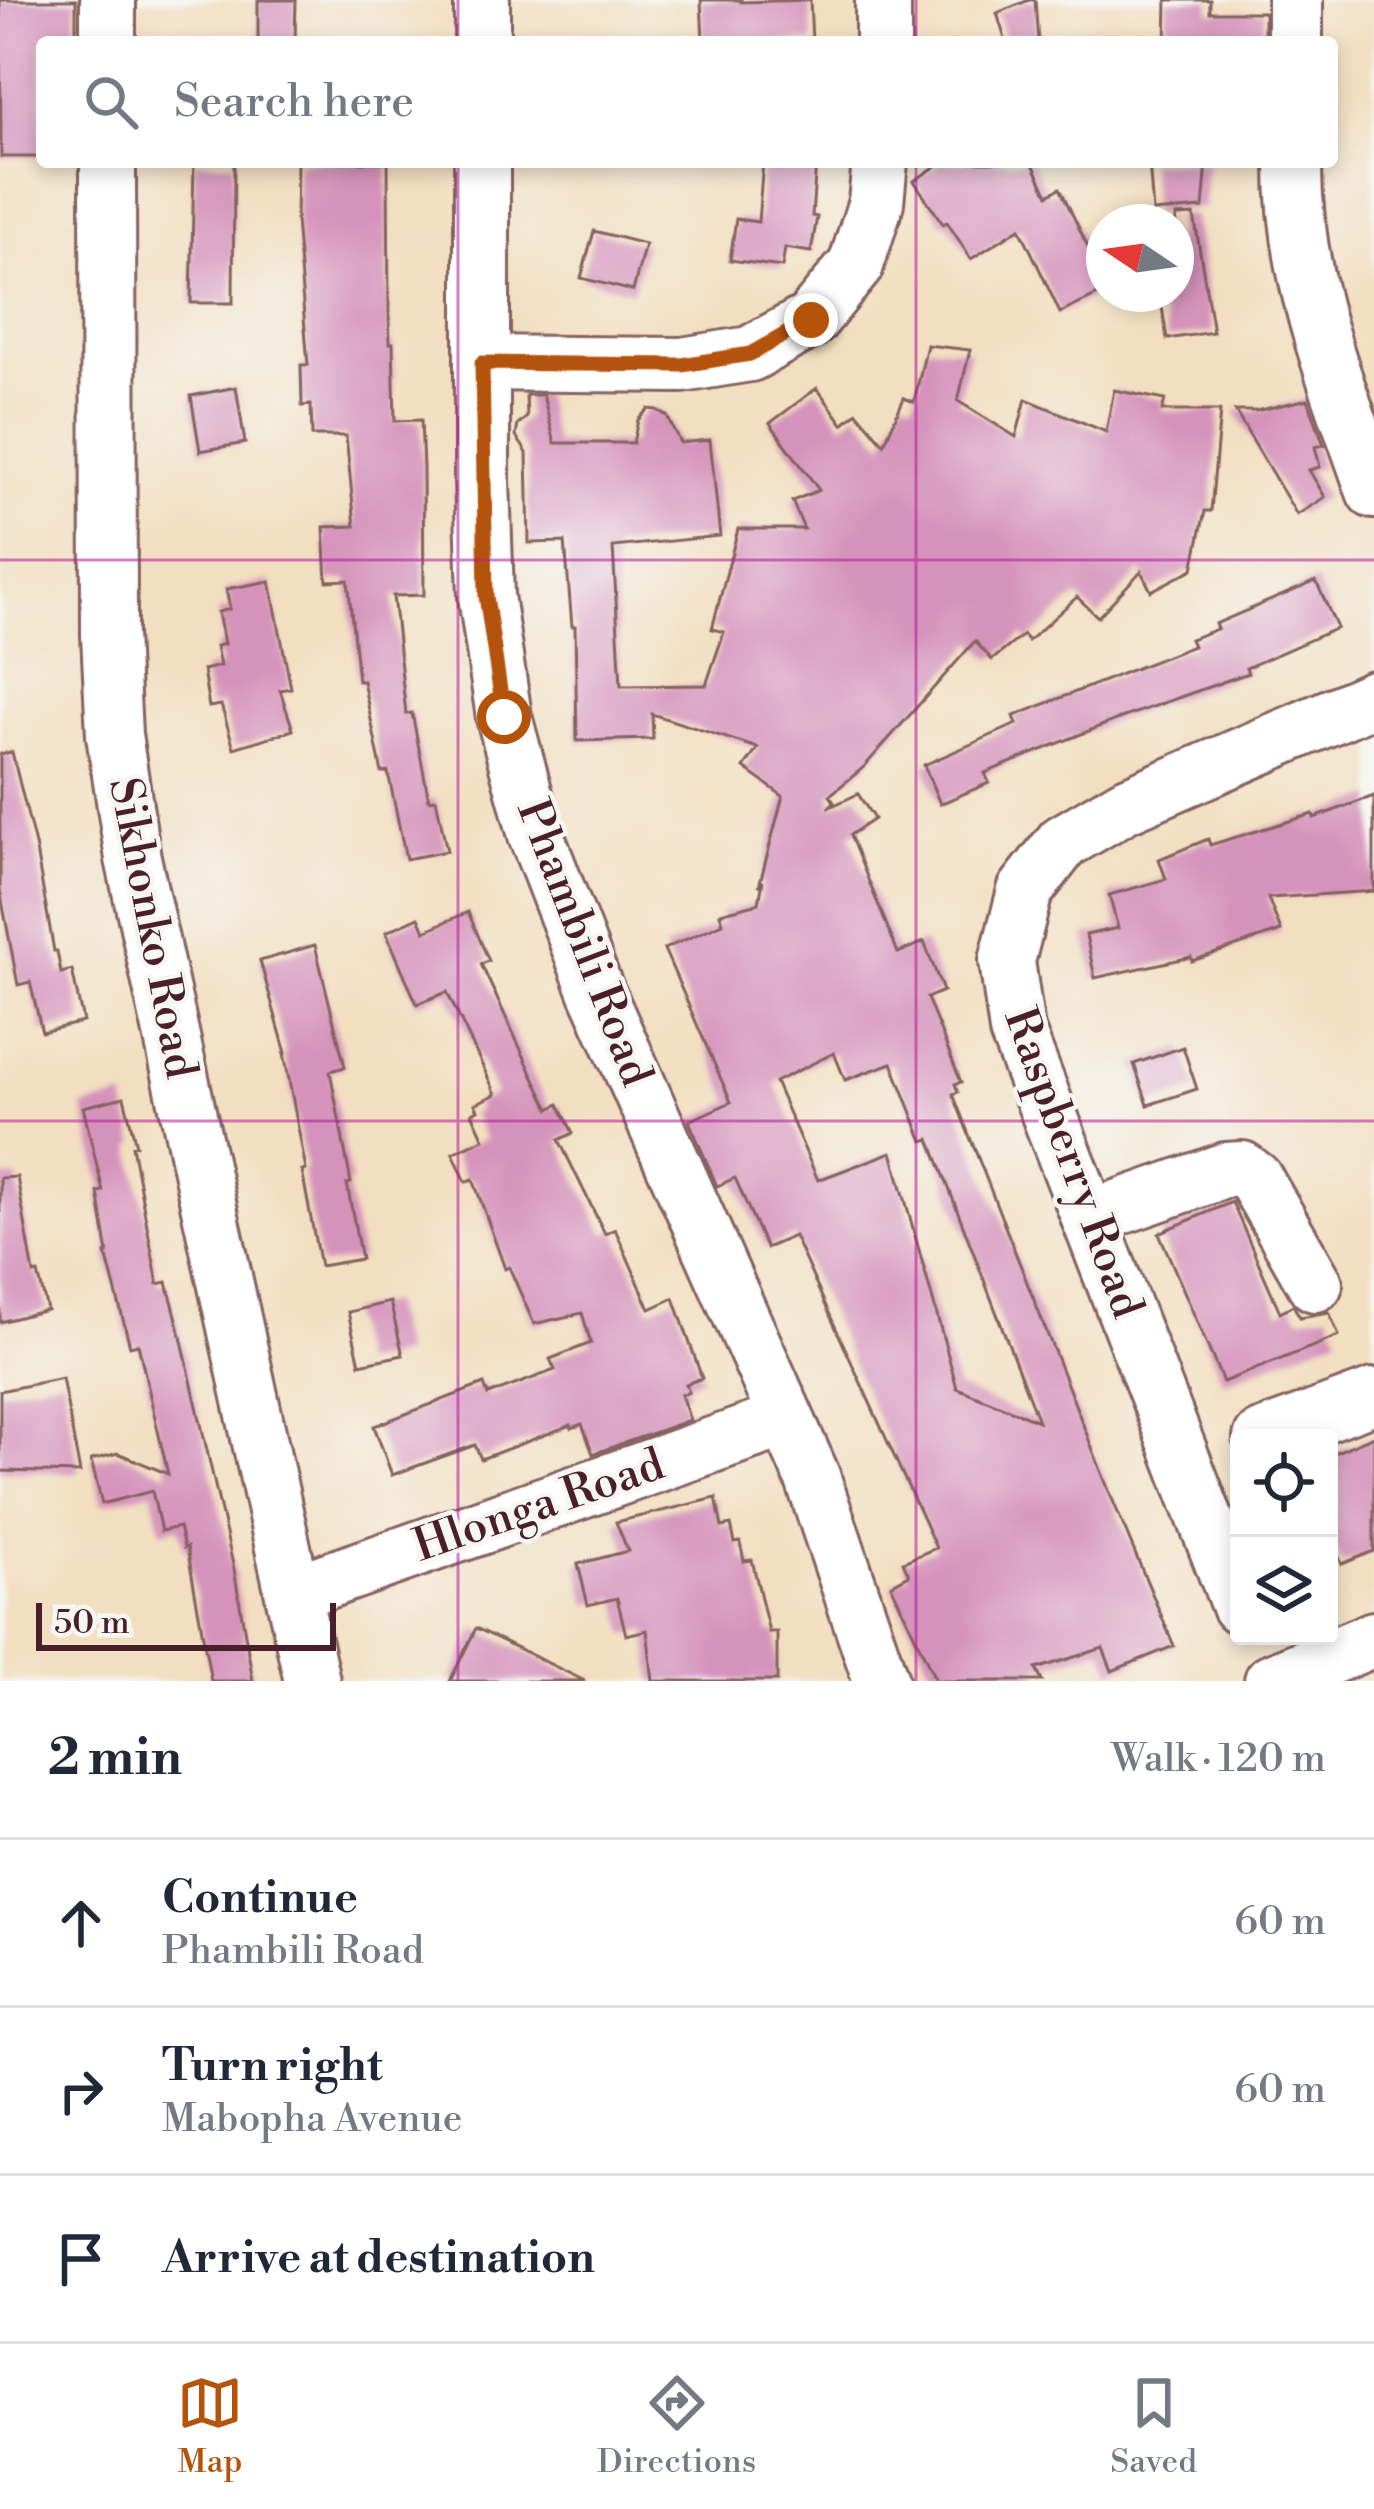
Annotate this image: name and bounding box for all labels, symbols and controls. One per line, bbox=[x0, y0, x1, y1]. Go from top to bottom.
search box bbox=[36, 36, 1338, 168]
icon: search bbox=[78, 69, 144, 135]
text: Search here bbox=[174, 74, 414, 131]
north arrow bbox=[1086, 204, 1194, 312]
route end bbox=[784, 293, 838, 347]
route start bbox=[477, 690, 531, 744]
street label: Sikhonko Road bbox=[95, 773, 209, 1084]
street label: Phambili Road bbox=[503, 792, 665, 1095]
street label: Raspberry Road bbox=[990, 1000, 1156, 1326]
map controls bbox=[1230, 1429, 1338, 1645]
button: locate bbox=[1230, 1429, 1338, 1537]
street label: Hlonga Road bbox=[406, 1436, 672, 1575]
button: layers bbox=[1230, 1537, 1338, 1645]
scale bar bbox=[36, 1597, 336, 1650]
text: 50 m bbox=[54, 1603, 130, 1644]
text: 2 min bbox=[48, 1727, 182, 1791]
text: Walk · 120 m bbox=[1111, 1735, 1326, 1784]
text: Continue bbox=[162, 1870, 358, 1927]
icon: ahead bbox=[48, 1890, 114, 1956]
text: 60 m bbox=[1234, 1898, 1326, 1947]
text: Phambili Road bbox=[162, 1927, 424, 1976]
text: Turn right bbox=[162, 2038, 383, 2095]
icon: right bbox=[48, 2058, 114, 2124]
text: 60 m bbox=[1234, 2066, 1326, 2115]
text: Mabopha Avenue bbox=[162, 2095, 462, 2144]
icon: arrive bbox=[48, 2226, 114, 2292]
text: Arrive at destination bbox=[162, 2230, 595, 2287]
tab: Map bbox=[177, 2370, 243, 2483]
tab: Directions bbox=[597, 2370, 756, 2483]
tab: Saved bbox=[1110, 2370, 1197, 2483]

